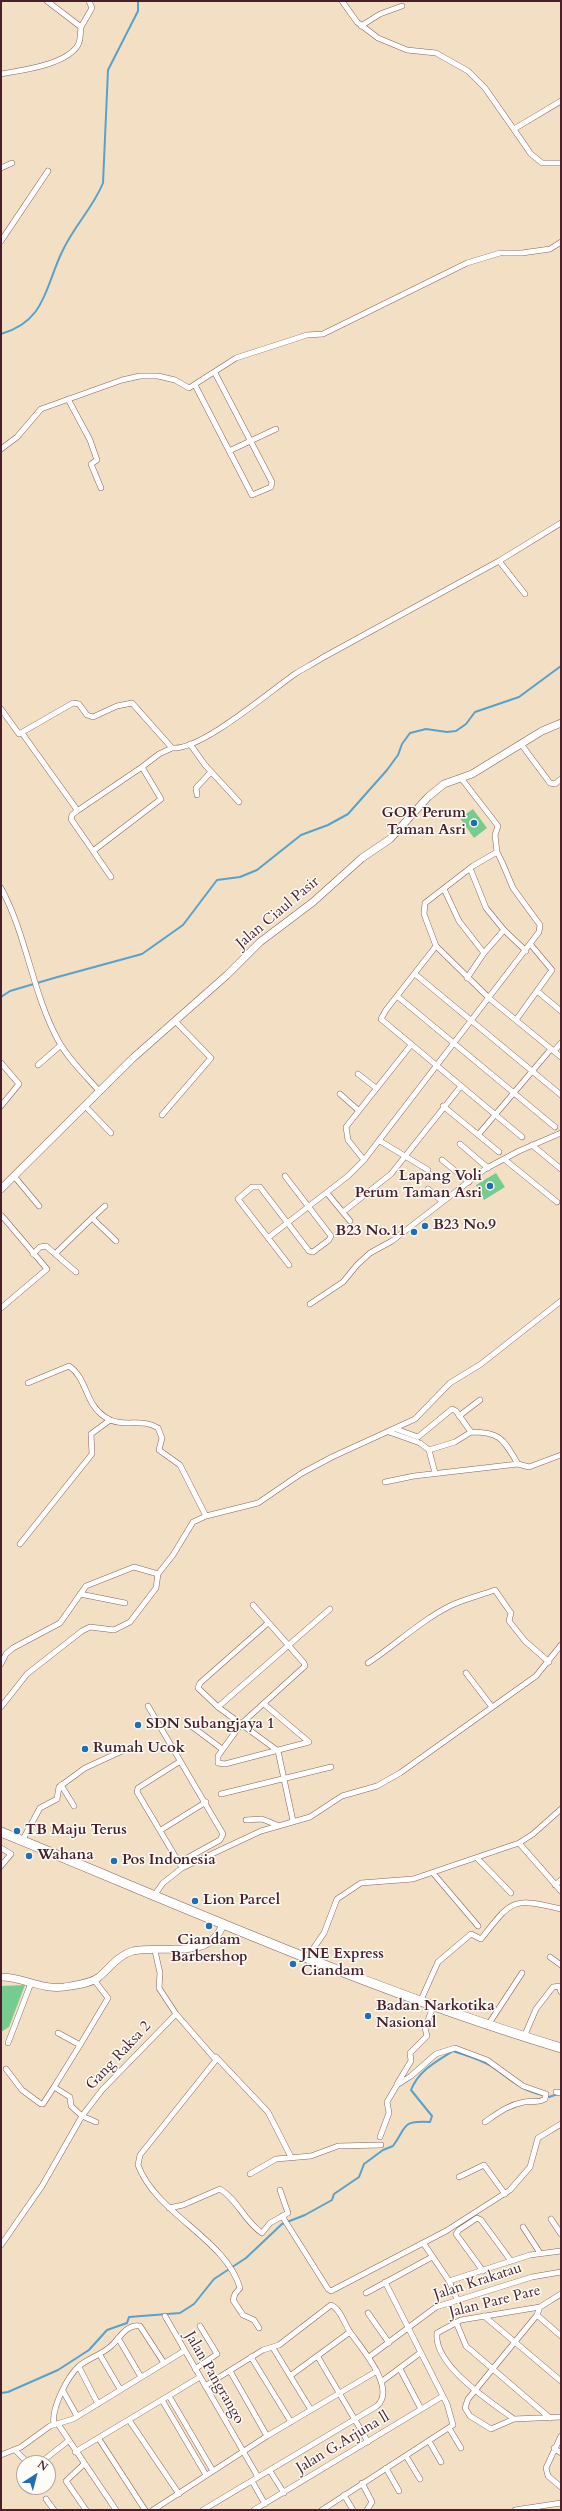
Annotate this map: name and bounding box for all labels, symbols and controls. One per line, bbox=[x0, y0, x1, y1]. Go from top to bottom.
place label: GOR Perum Taman Asri bbox=[381, 805, 466, 840]
marker: GOR Perum Taman Asri bbox=[469, 818, 479, 828]
street label: Jalan Ciaul Pasir bbox=[233, 873, 323, 953]
place label: Lapang Voli Perum Taman Asri bbox=[355, 1168, 482, 1203]
marker: Lapang Voli Perum Taman Asri bbox=[485, 1181, 495, 1191]
place label: B23 No.9 bbox=[433, 1217, 496, 1235]
marker: B23 No.9 bbox=[420, 1221, 430, 1231]
place label: B23 No.11 bbox=[335, 1223, 406, 1241]
marker: B23 No.11 bbox=[409, 1227, 419, 1237]
place label: SDN Subangjaya 1 bbox=[146, 1716, 275, 1734]
marker: SDN Subangjaya 1 bbox=[133, 1720, 143, 1730]
place label: Rumah Ucok bbox=[93, 1740, 185, 1758]
marker: Rumah Ucok bbox=[80, 1744, 90, 1754]
place label: TB Maju Terus bbox=[25, 1822, 127, 1840]
marker: TB Maju Terus bbox=[12, 1826, 22, 1836]
place label: Wahana bbox=[37, 1847, 94, 1865]
marker: Wahana bbox=[24, 1851, 34, 1861]
place label: Pos Indonesia bbox=[122, 1852, 216, 1870]
marker: Pos Indonesia bbox=[109, 1856, 119, 1866]
place label: Lion Parcel bbox=[203, 1892, 280, 1910]
marker: Lion Parcel bbox=[190, 1896, 200, 1906]
marker: Ciandam Barbershop bbox=[204, 1921, 214, 1931]
place label: Ciandam Barbershop bbox=[170, 1932, 248, 1967]
place label: JNE Express Ciandam bbox=[301, 1946, 384, 1981]
marker: JNE Express Ciandam bbox=[288, 1959, 298, 1969]
place label: Badan Narkotika Nasional bbox=[376, 1998, 495, 2033]
marker: Badan Narkotika Nasional bbox=[363, 2011, 373, 2021]
street label: Gang Raksa 2 bbox=[83, 2018, 155, 2094]
street label: Jalan Krakatau bbox=[432, 2259, 524, 2305]
street label: Jalan Pare Pare bbox=[447, 2282, 543, 2322]
street label: Jalan Pangrango bbox=[180, 2329, 248, 2427]
street label: Jalan G.Arjuna ll bbox=[293, 2408, 393, 2478]
north arrow bbox=[16, 2455, 56, 2495]
text: N bbox=[34, 2457, 51, 2475]

